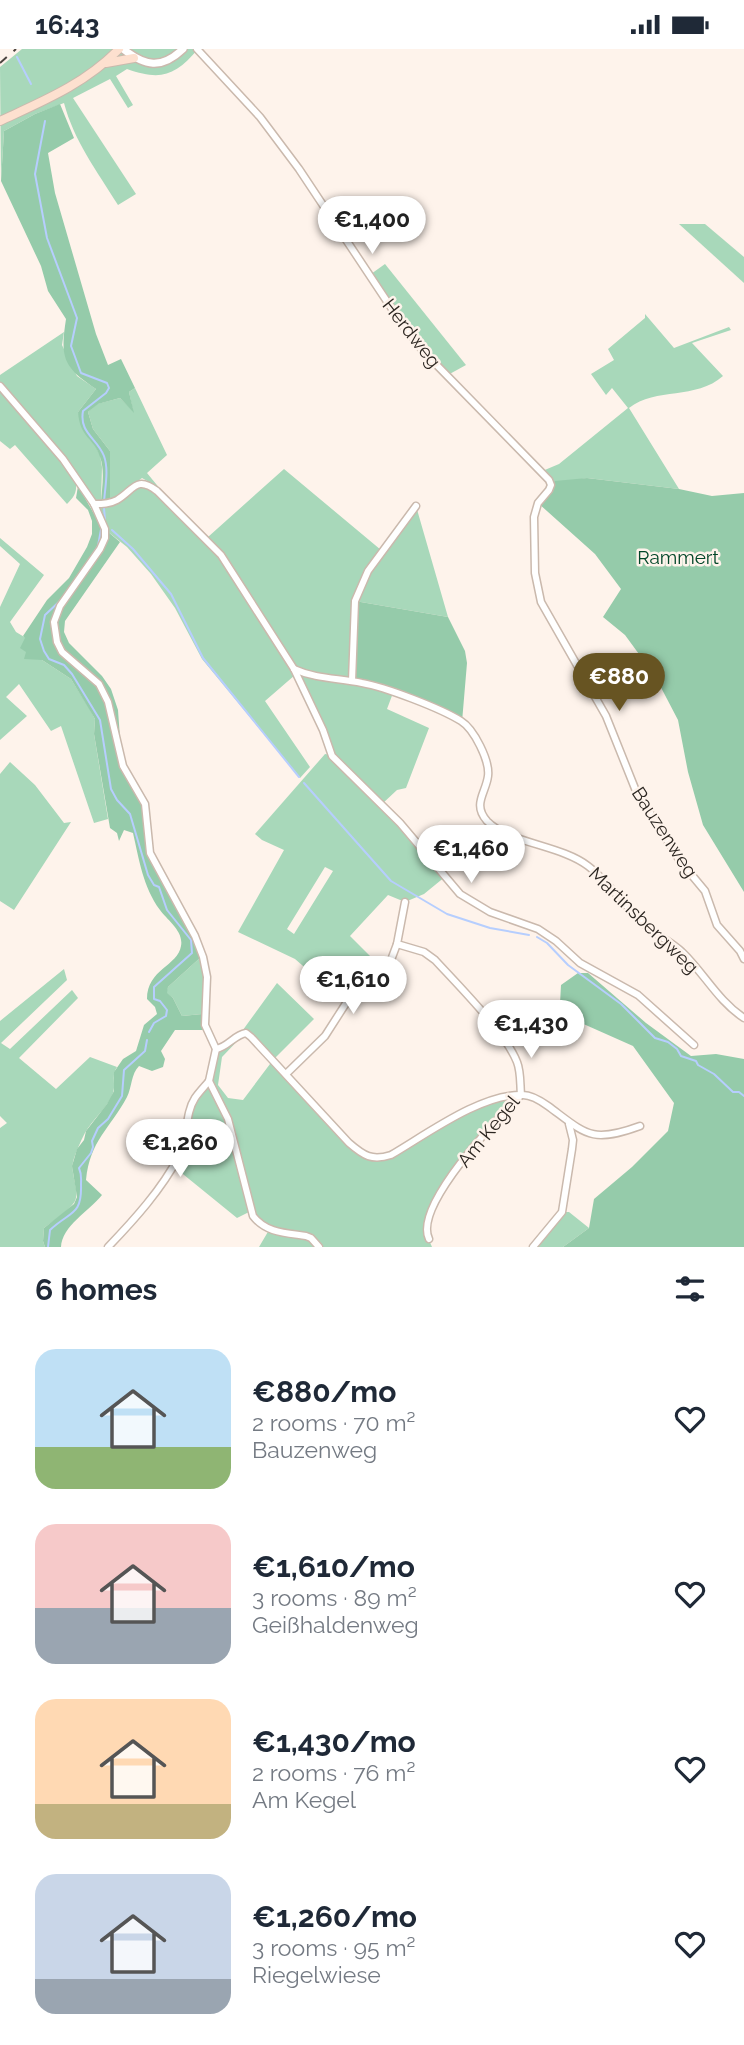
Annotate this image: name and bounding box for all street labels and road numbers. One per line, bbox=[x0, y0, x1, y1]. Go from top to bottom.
street label: Herdweg bbox=[378, 294, 446, 372]
street label: Bauzenweg bbox=[628, 783, 702, 881]
street label: Martinsbergweg bbox=[585, 862, 703, 978]
street label: Am Kegel bbox=[452, 1090, 524, 1171]

